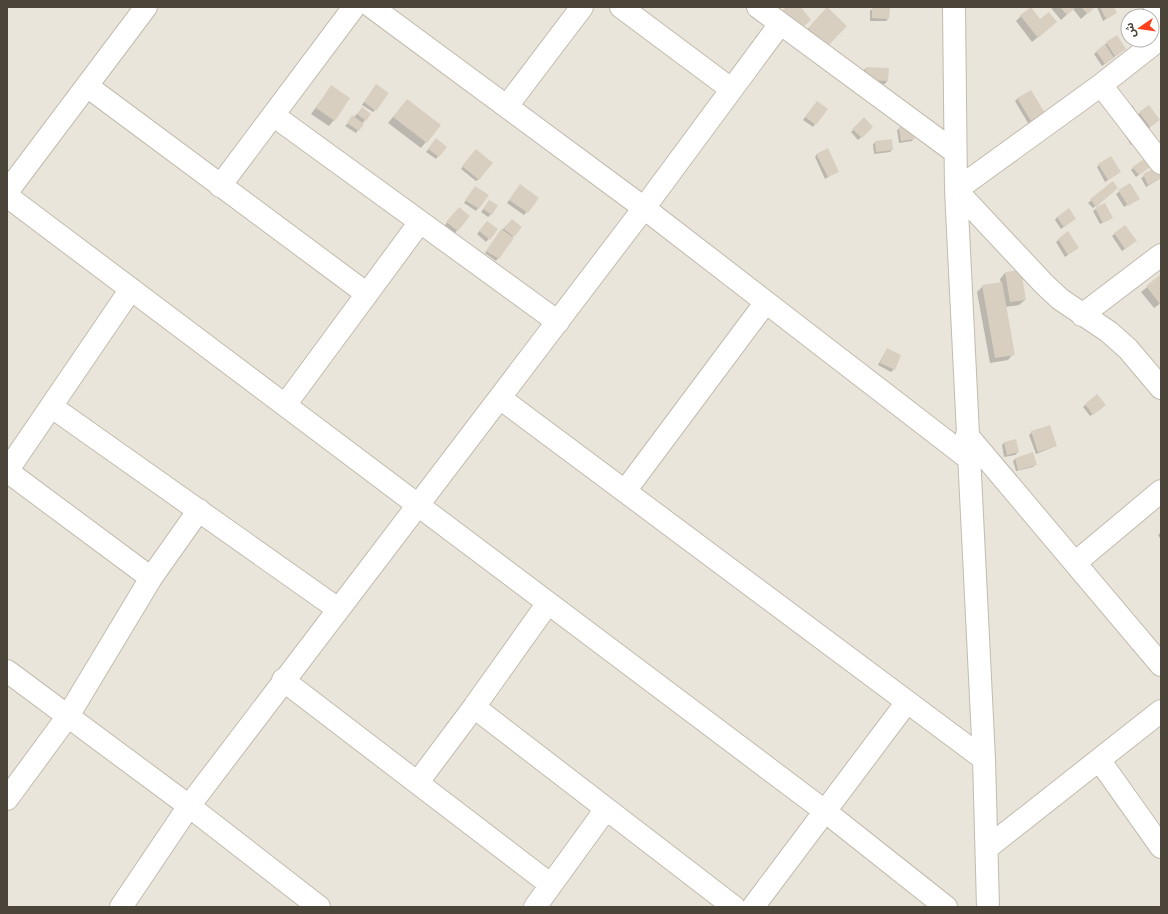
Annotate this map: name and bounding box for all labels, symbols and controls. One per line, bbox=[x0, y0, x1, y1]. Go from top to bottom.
north arrow bbox=[1120, 8, 1160, 48]
text: ش bbox=[1123, 21, 1139, 39]

